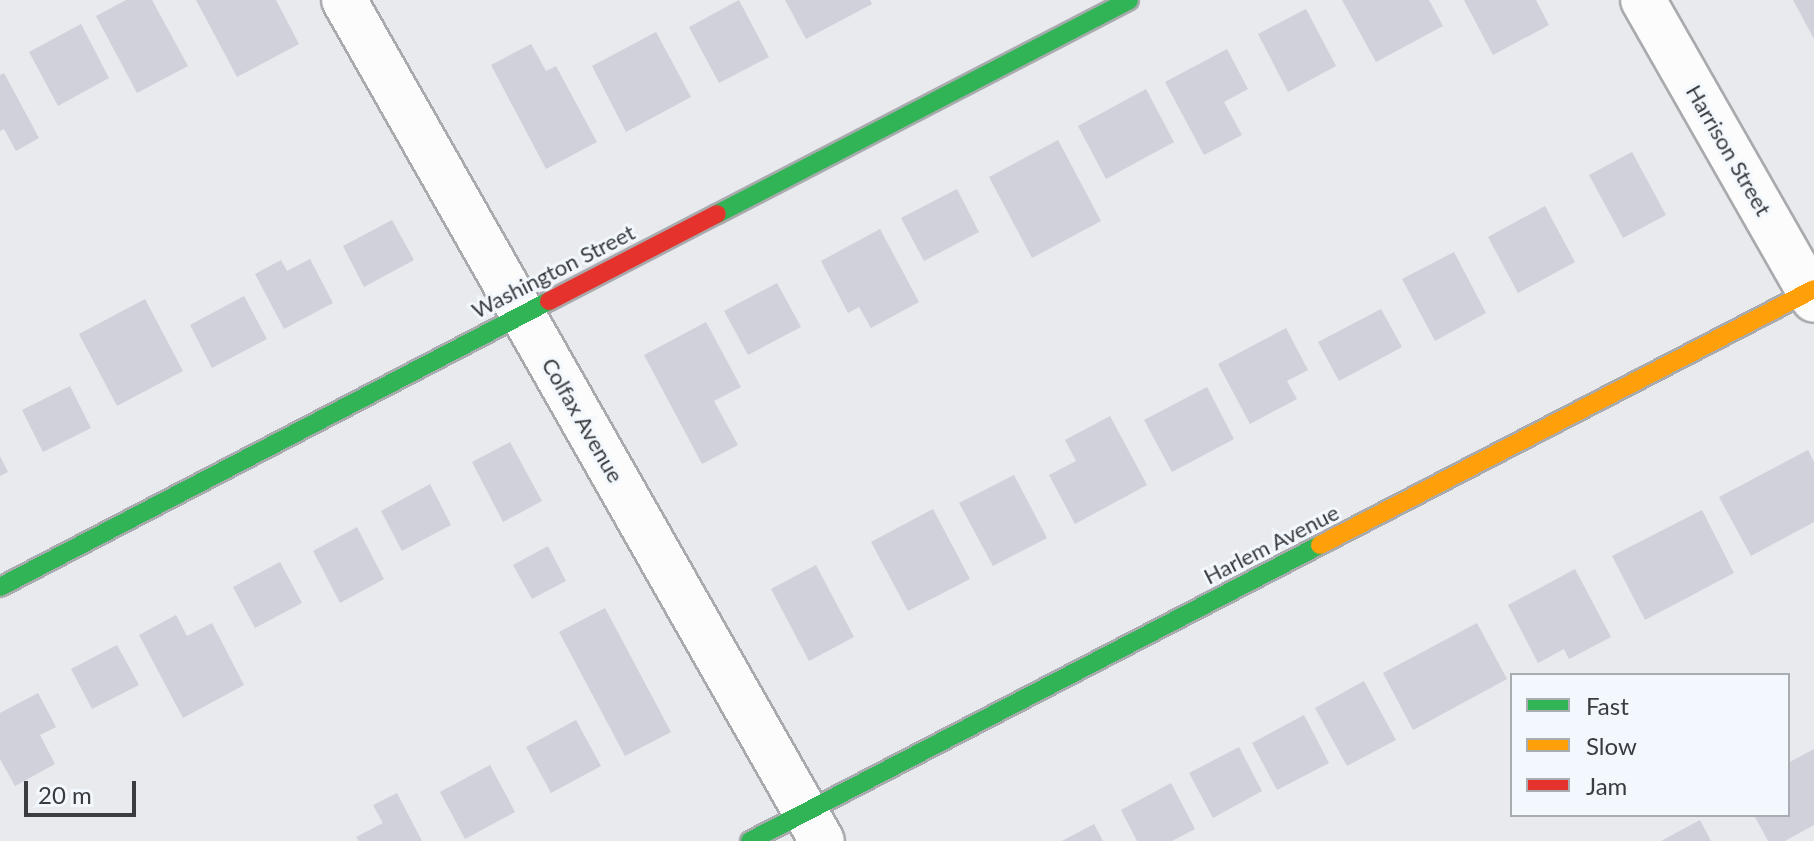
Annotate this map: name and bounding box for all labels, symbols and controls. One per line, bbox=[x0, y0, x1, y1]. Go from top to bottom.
street label: Harrison Street bbox=[1681, 80, 1777, 220]
street label: Washington Street bbox=[467, 219, 639, 323]
street label: Colfax Avenue bbox=[537, 353, 629, 487]
street label: Harlem Avenue bbox=[1199, 498, 1343, 590]
legend bbox=[1510, 673, 1790, 817]
text: Fast bbox=[1586, 691, 1629, 720]
text: Slow bbox=[1586, 731, 1637, 760]
scale bar bbox=[28, 765, 140, 815]
text: Jam bbox=[1586, 771, 1627, 800]
text: 20 m bbox=[38, 780, 92, 809]

